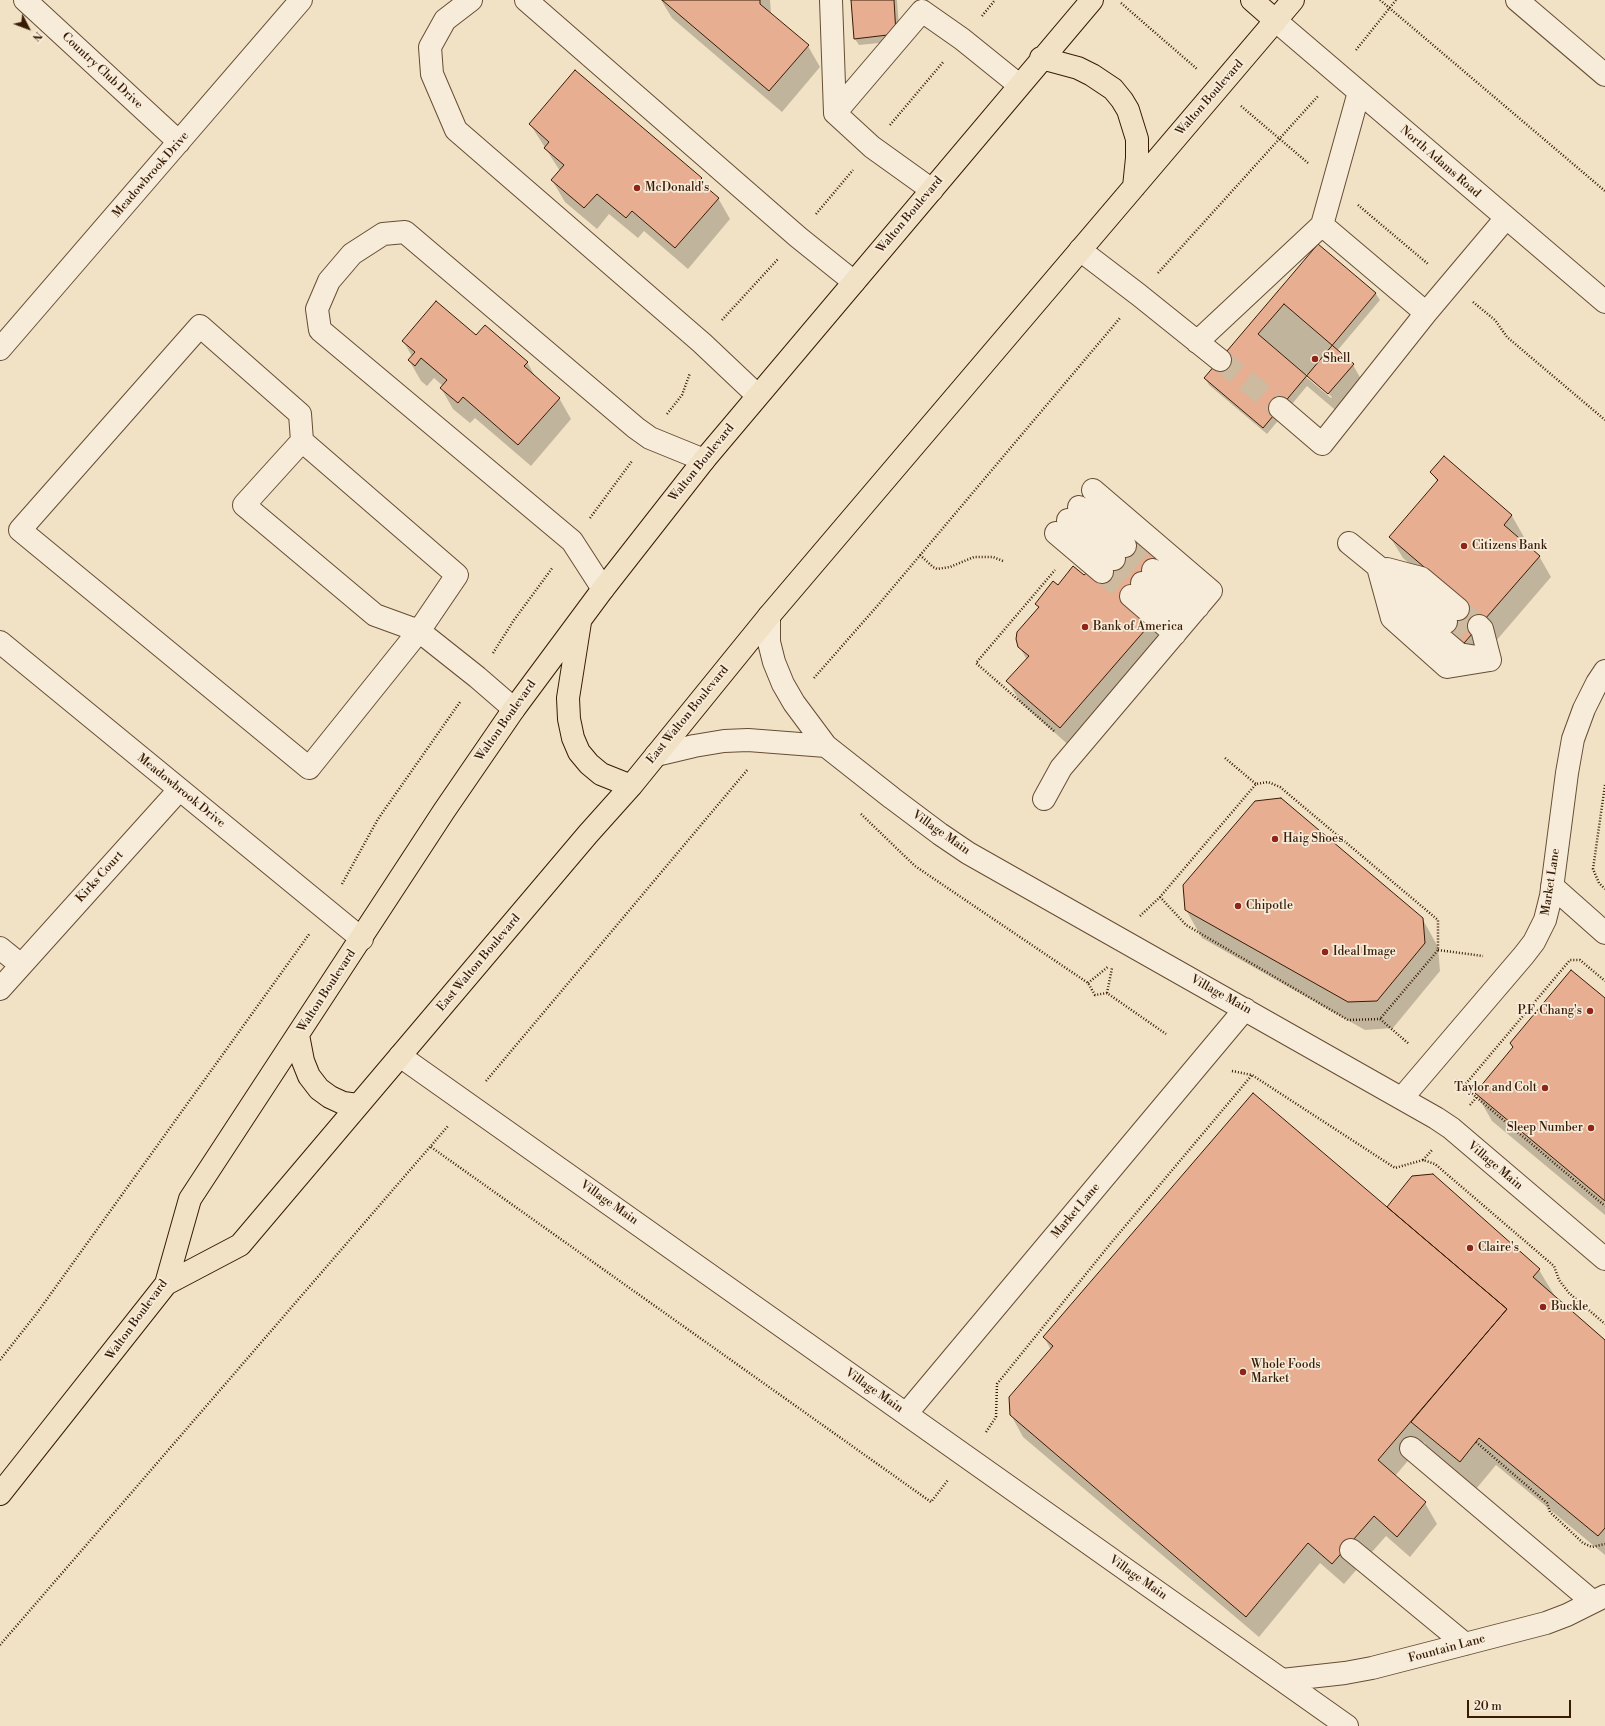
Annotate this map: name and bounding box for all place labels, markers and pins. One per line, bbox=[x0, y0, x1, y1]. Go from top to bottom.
place label: McDonald's bbox=[645, 181, 709, 195]
marker: McDonald's bbox=[632, 183, 642, 193]
place label: Shell bbox=[1323, 352, 1350, 366]
marker: Shell bbox=[1310, 354, 1320, 364]
place label: Citizens Bank bbox=[1472, 539, 1547, 553]
marker: Citizens Bank bbox=[1459, 541, 1469, 551]
place label: Bank of America bbox=[1093, 620, 1183, 634]
marker: Bank of America bbox=[1080, 622, 1090, 632]
place label: Haig Shoes bbox=[1283, 832, 1343, 846]
marker: Haig Shoes bbox=[1270, 834, 1280, 844]
place label: Chipotle bbox=[1246, 899, 1293, 913]
marker: Chipotle bbox=[1233, 901, 1243, 911]
place label: Ideal Image bbox=[1333, 945, 1396, 959]
marker: Ideal Image bbox=[1320, 947, 1330, 957]
place label: P.F. Chang's bbox=[1517, 1004, 1582, 1018]
marker: P.F. Chang's bbox=[1585, 1006, 1595, 1016]
place label: Taylor and Colt bbox=[1454, 1081, 1537, 1095]
marker: Taylor and Colt bbox=[1540, 1083, 1550, 1093]
place label: Sleep Number bbox=[1507, 1121, 1583, 1135]
marker: Sleep Number bbox=[1586, 1123, 1596, 1133]
place label: Claire's bbox=[1478, 1241, 1519, 1255]
marker: Claire's bbox=[1465, 1243, 1475, 1253]
place label: Buckle bbox=[1551, 1300, 1588, 1314]
marker: Buckle bbox=[1538, 1302, 1548, 1312]
place label: Whole Foods Market bbox=[1251, 1358, 1320, 1386]
marker: Whole Foods Market bbox=[1238, 1367, 1248, 1377]

